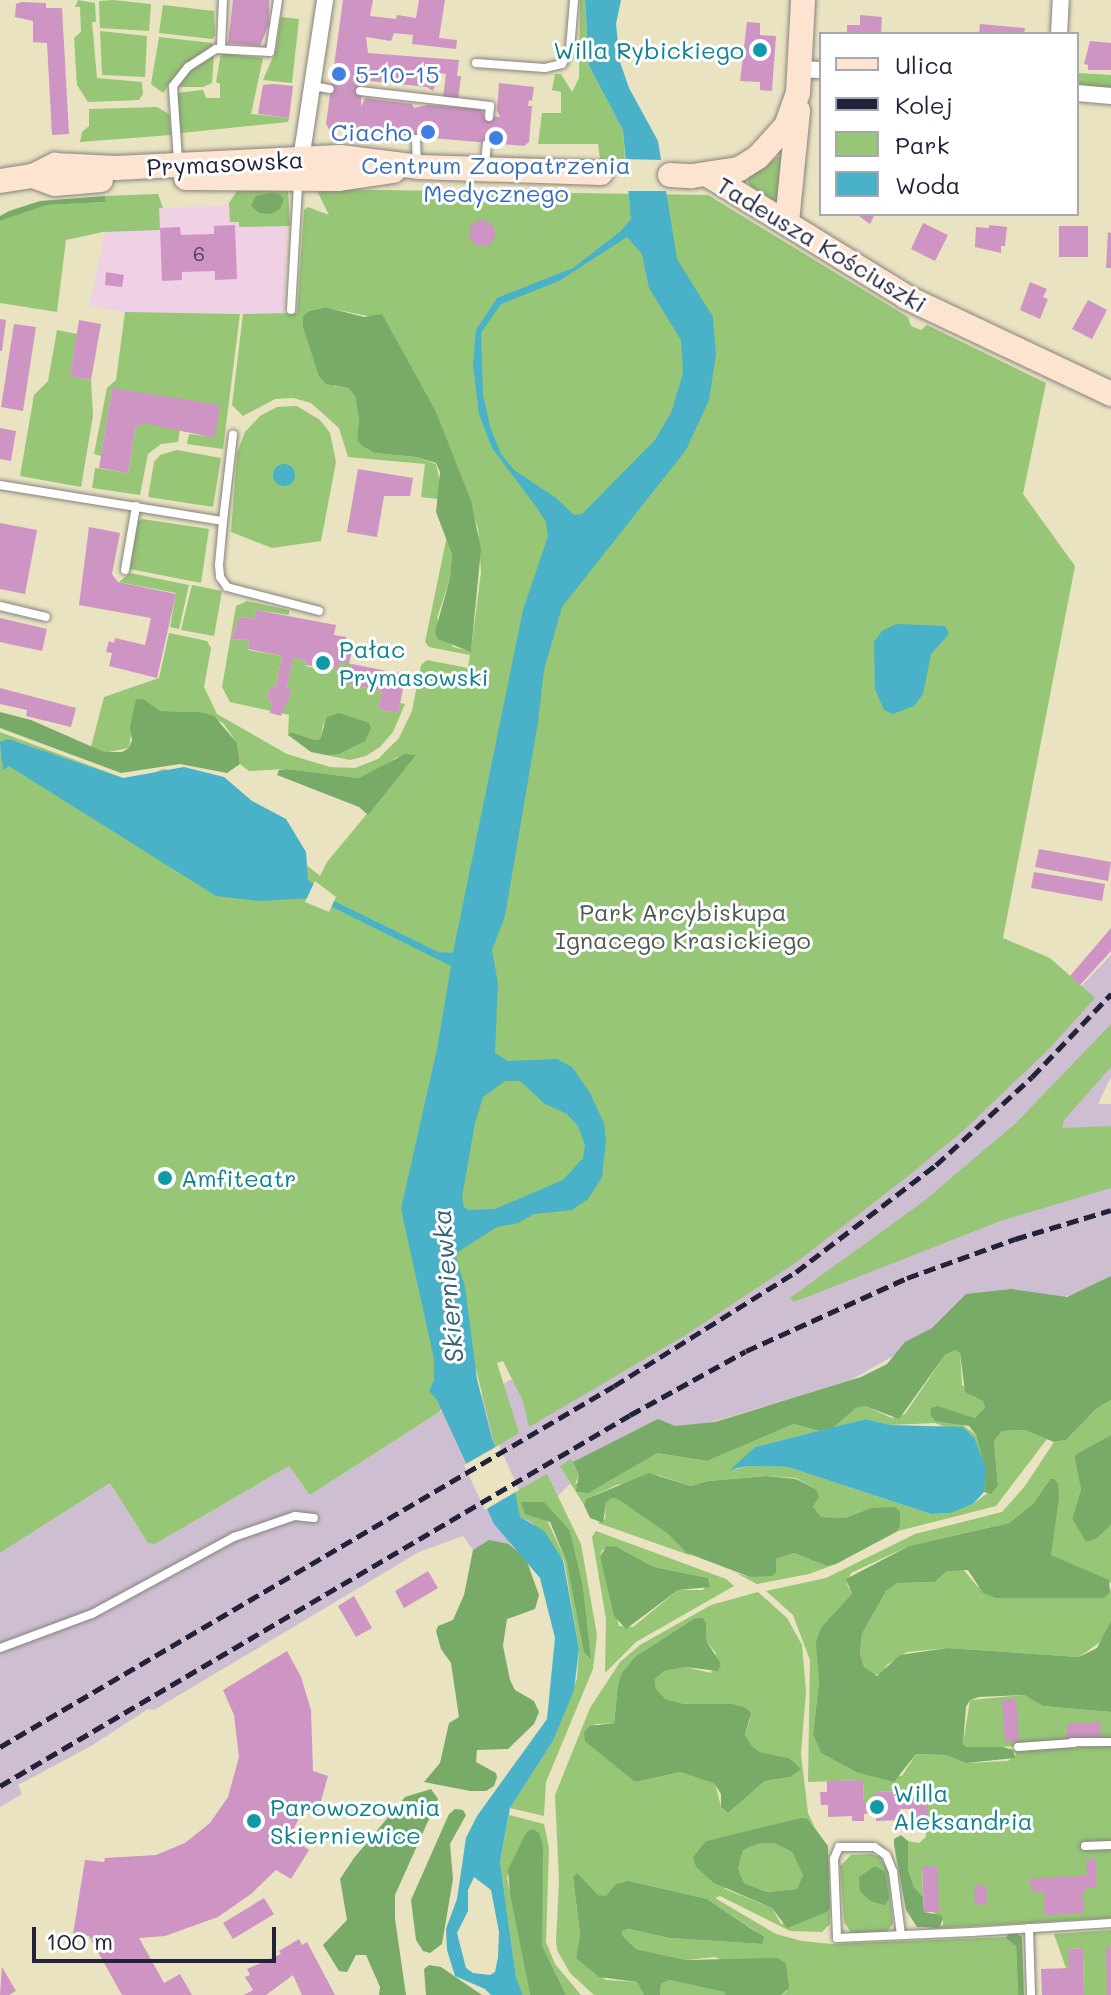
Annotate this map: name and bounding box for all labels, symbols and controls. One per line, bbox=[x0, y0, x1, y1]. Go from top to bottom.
legend bbox=[819, 32, 1079, 216]
place label: Willa Rybickiego bbox=[553, 36, 744, 64]
marker: Willa Rybickiego bbox=[751, 41, 769, 59]
text: Ulica bbox=[895, 49, 953, 80]
place label: 5-10-15 bbox=[355, 60, 440, 88]
marker: 5-10-15 bbox=[330, 65, 348, 83]
text: Kolej bbox=[895, 89, 953, 120]
place label: Ciacho bbox=[331, 118, 412, 146]
marker: Ciacho bbox=[419, 123, 437, 141]
marker: Centrum Zaopatrzenia Medycznego bbox=[487, 129, 505, 147]
text: Park bbox=[895, 129, 949, 160]
street label: Prymasowska bbox=[146, 145, 304, 181]
place label: Centrum Zaopatrzenia Medycznego bbox=[361, 151, 631, 207]
text: Woda bbox=[895, 169, 960, 200]
street label: Tadeusza Kościuszki bbox=[712, 170, 932, 318]
house number: 6 bbox=[193, 241, 205, 265]
place label: Pałac Prymasowski bbox=[339, 635, 489, 691]
marker: Pałac Prymasowski bbox=[314, 654, 332, 672]
park label: Park Arcybiskupa Ignacego Krasickiego bbox=[555, 898, 811, 954]
place label: Amfiteatr bbox=[181, 1164, 296, 1192]
marker: Amfiteatr bbox=[156, 1169, 174, 1187]
water label: Skierniewka bbox=[426, 1208, 470, 1364]
place label: Willa Aleksandria bbox=[893, 1779, 1033, 1835]
place label: Parowozownia Skierniewice bbox=[270, 1793, 441, 1849]
marker: Willa Aleksandria bbox=[868, 1798, 886, 1816]
marker: Parowozownia Skierniewice bbox=[245, 1812, 263, 1830]
scale bar bbox=[36, 1911, 280, 1961]
text: 100 m bbox=[46, 1925, 113, 1956]

